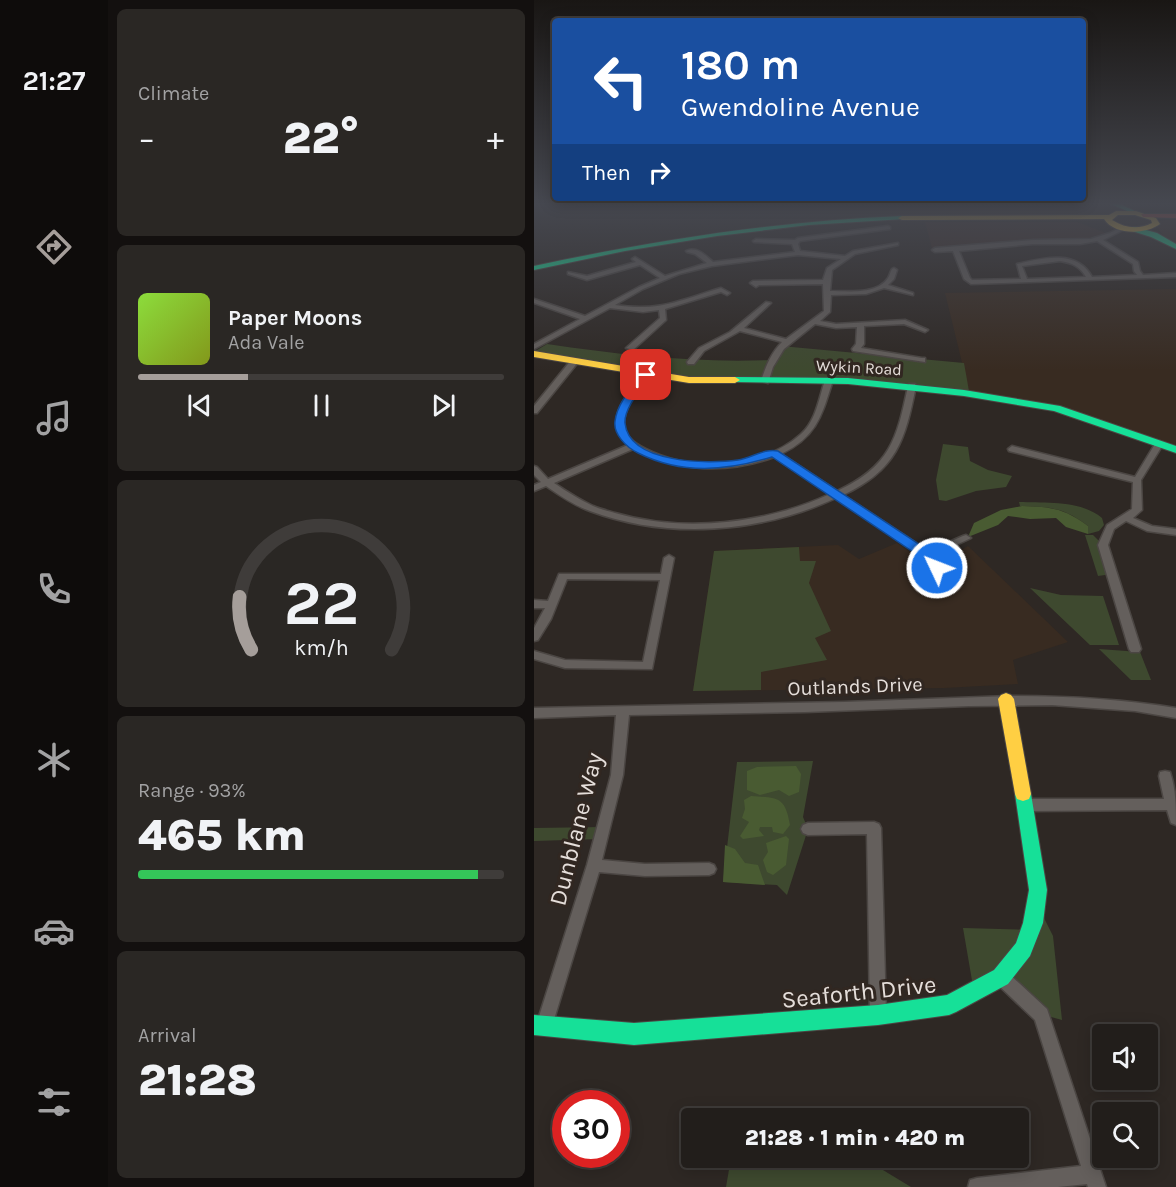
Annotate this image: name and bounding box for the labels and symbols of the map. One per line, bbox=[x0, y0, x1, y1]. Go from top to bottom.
pin bbox=[620, 349, 671, 400]
street label: Wykin Road bbox=[816, 356, 902, 379]
position arrow bbox=[905, 536, 969, 600]
street label: Outlands Drive bbox=[787, 673, 923, 700]
street label: Dunblane Way bbox=[543, 750, 609, 908]
street label: Seaforth Drive bbox=[780, 970, 938, 1014]
speed limit sign: 30 bbox=[552, 1090, 630, 1168]

